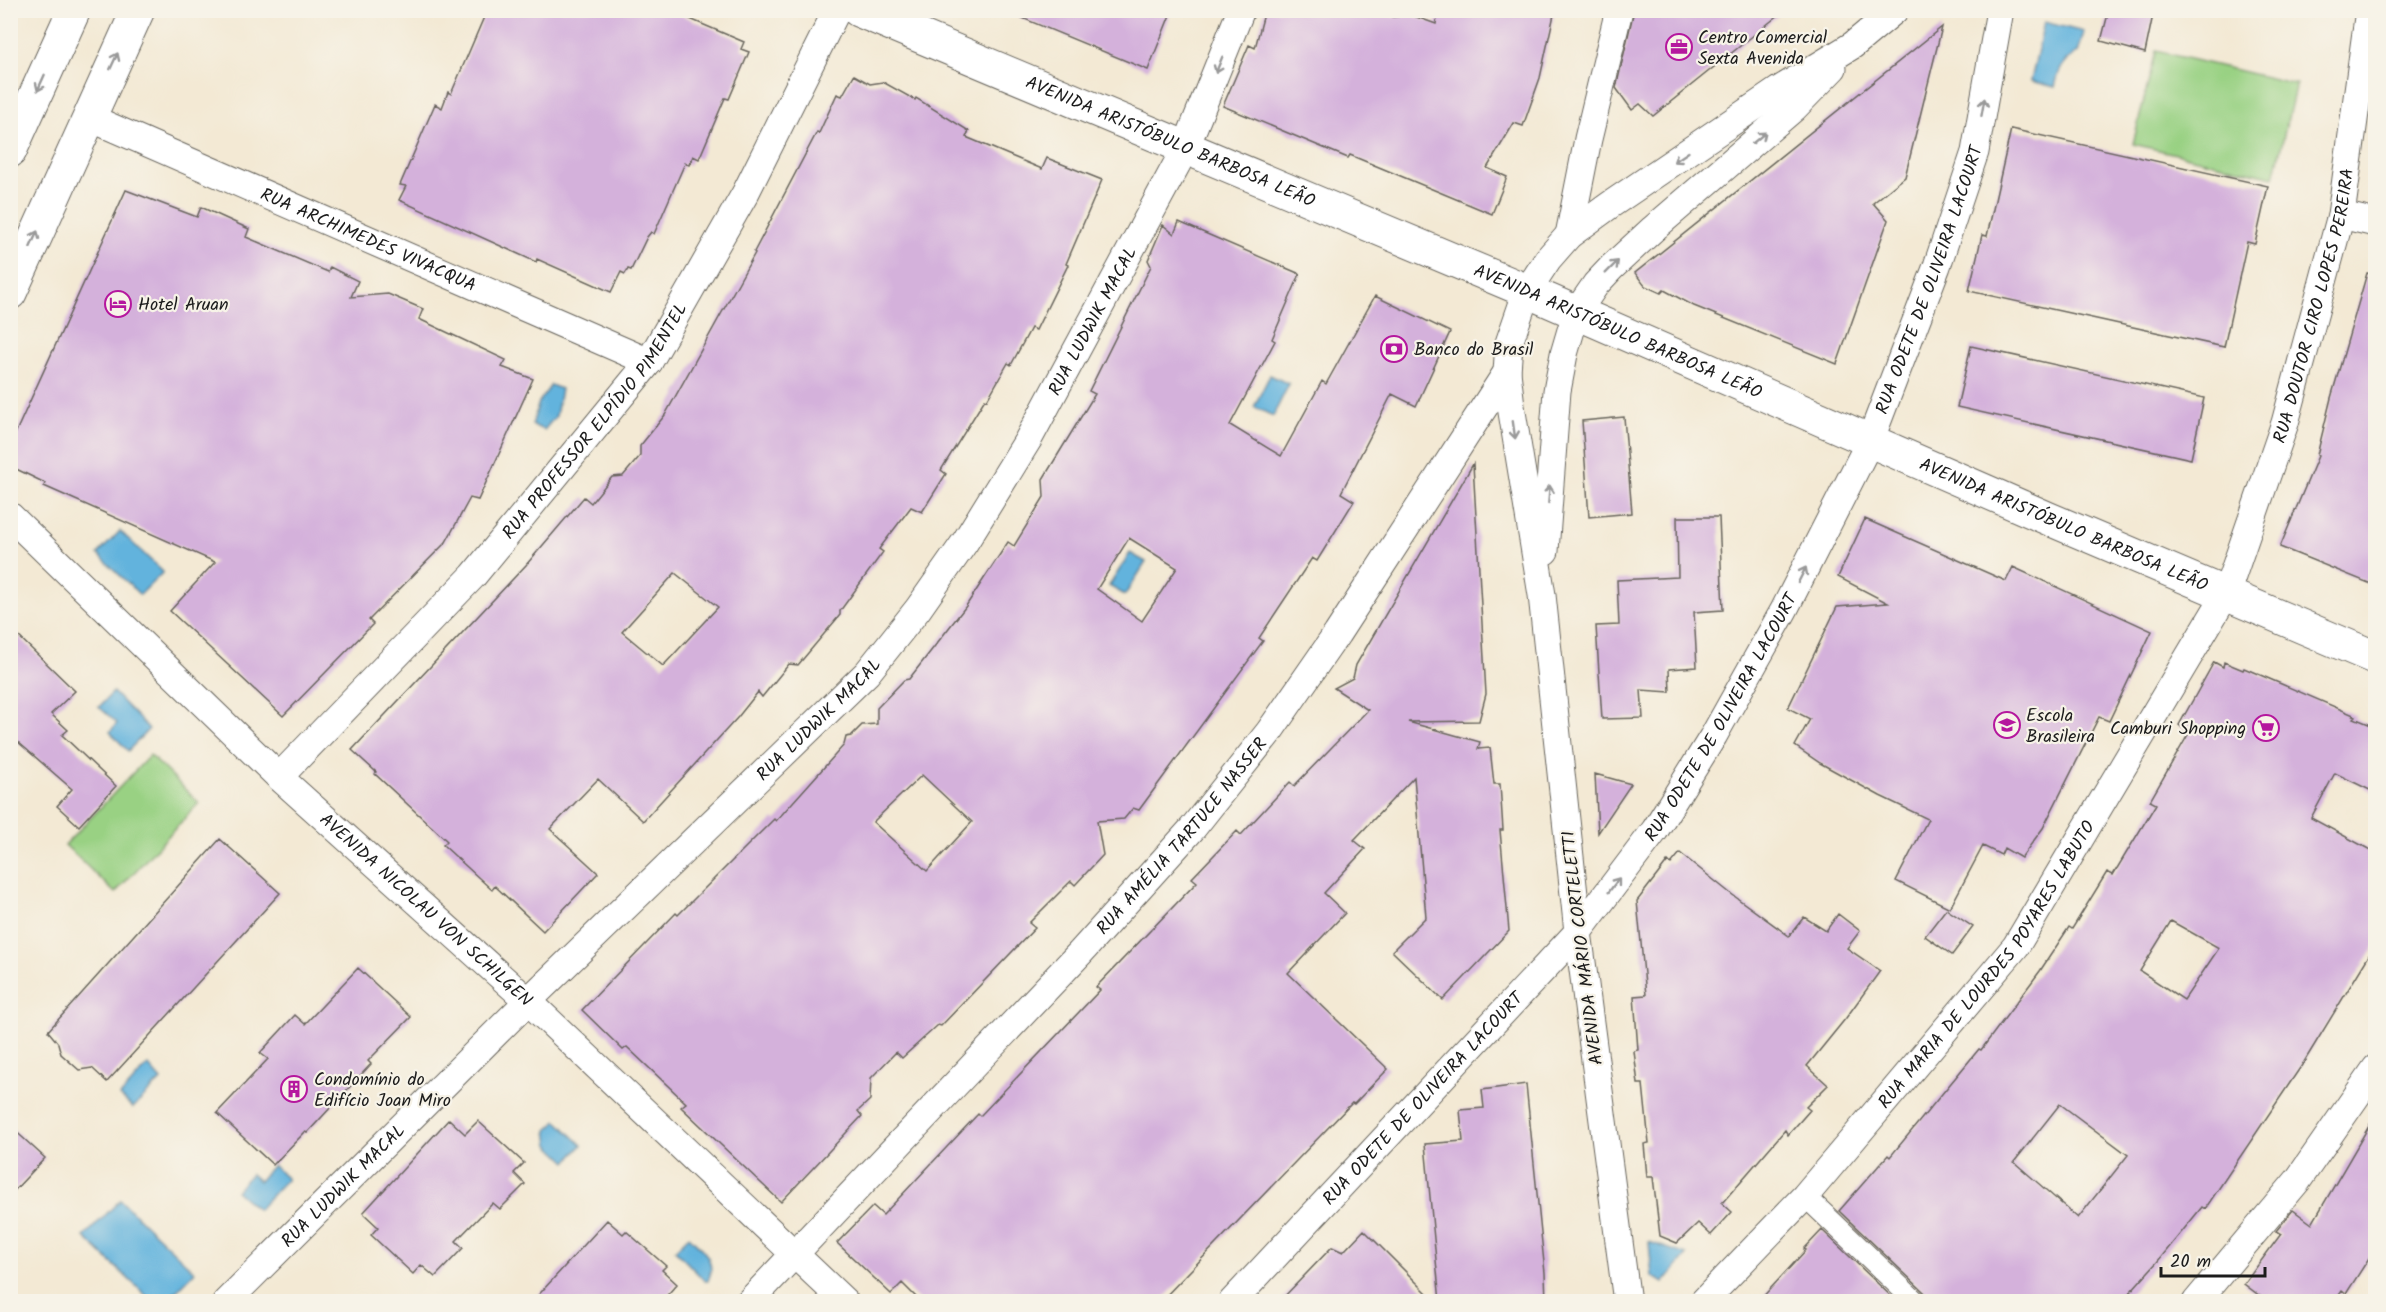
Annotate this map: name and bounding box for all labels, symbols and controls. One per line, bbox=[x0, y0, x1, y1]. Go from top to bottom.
place label: Centro Comercial Sexta Avenida bbox=[1698, 24, 1828, 74]
office icon: Centro Comercial Sexta Avenida bbox=[1664, 32, 1694, 62]
one-way arrow bbox=[109, 53, 121, 71]
one-way arrow bbox=[1213, 55, 1224, 74]
street label: AVENIDA ARISTÓBULO BARBOSA LEÃO bbox=[1021, 69, 1319, 216]
one-way arrow bbox=[35, 73, 47, 91]
one-way arrow bbox=[1978, 98, 1989, 117]
one-way arrow bbox=[1751, 131, 1766, 145]
street label: RUA ODETE DE OLIVEIRA LACOURT bbox=[1869, 142, 1992, 419]
one-way arrow bbox=[1673, 151, 1690, 164]
street label: RUA DOUTOR CIRO LOPES PEREIRA bbox=[2266, 167, 2363, 448]
street label: RUA ARCHIMEDES VIVACQUA bbox=[255, 181, 480, 301]
one-way arrow bbox=[29, 231, 40, 249]
street label: RUA LUDWIK MACAL bbox=[1041, 242, 1146, 402]
street label: AVENIDA ARISTÓBULO BARBOSA LEÃO bbox=[1469, 257, 1766, 408]
one-way arrow bbox=[1605, 260, 1620, 275]
hotel icon: Hotel Aruan bbox=[103, 289, 133, 319]
place label: Hotel Aruan bbox=[138, 291, 229, 320]
street label: RUA PROFESSOR ELPÍDIO PIMENTEL bbox=[496, 298, 696, 546]
bank icon: Banco do Brasil bbox=[1379, 334, 1409, 364]
place label: Banco do Brasil bbox=[1414, 336, 1534, 365]
one-way arrow bbox=[1508, 420, 1519, 439]
street label: AVENIDA ARISTÓBULO BARBOSA LEÃO bbox=[1914, 451, 2212, 601]
one-way arrow bbox=[1543, 485, 1554, 505]
one-way arrow bbox=[1797, 567, 1808, 585]
street label: RUA ODETE DE OLIVEIRA LACOURT bbox=[1638, 587, 1807, 849]
street label: RUA LUDWIK MACAL bbox=[750, 652, 889, 789]
place label: Escola Brasileira bbox=[2026, 702, 2095, 752]
school or university icon: Escola Brasileira bbox=[1992, 710, 2022, 740]
supermarket icon: Camburi Shopping bbox=[2251, 713, 2281, 743]
place label: Camburi Shopping bbox=[2110, 715, 2246, 744]
street label: RUA AMÉLIA TARTUCE NASSER bbox=[1090, 732, 1275, 942]
street label: AVENIDA NICOLAU VON SCHILGEN bbox=[312, 807, 539, 1015]
street label: RUA MARIA DE LOURDES POYARES LABUTO bbox=[1871, 815, 2104, 1116]
street label: AVENIDA MÁRIO CORTELETTI bbox=[1555, 829, 1612, 1067]
one-way arrow bbox=[1607, 878, 1620, 894]
street label: RUA ODETE DE OLIVEIRA LACOURT bbox=[1316, 985, 1532, 1213]
place label: Condomínio do Edifício Joan Miro bbox=[314, 1066, 451, 1116]
building icon: Condomínio do Edifício Joan Miro bbox=[279, 1074, 309, 1104]
street label: RUA LUDWIK MACAL bbox=[275, 1118, 413, 1255]
scale bar bbox=[2161, 1240, 2264, 1278]
text: 20 m bbox=[2170, 1248, 2211, 1277]

